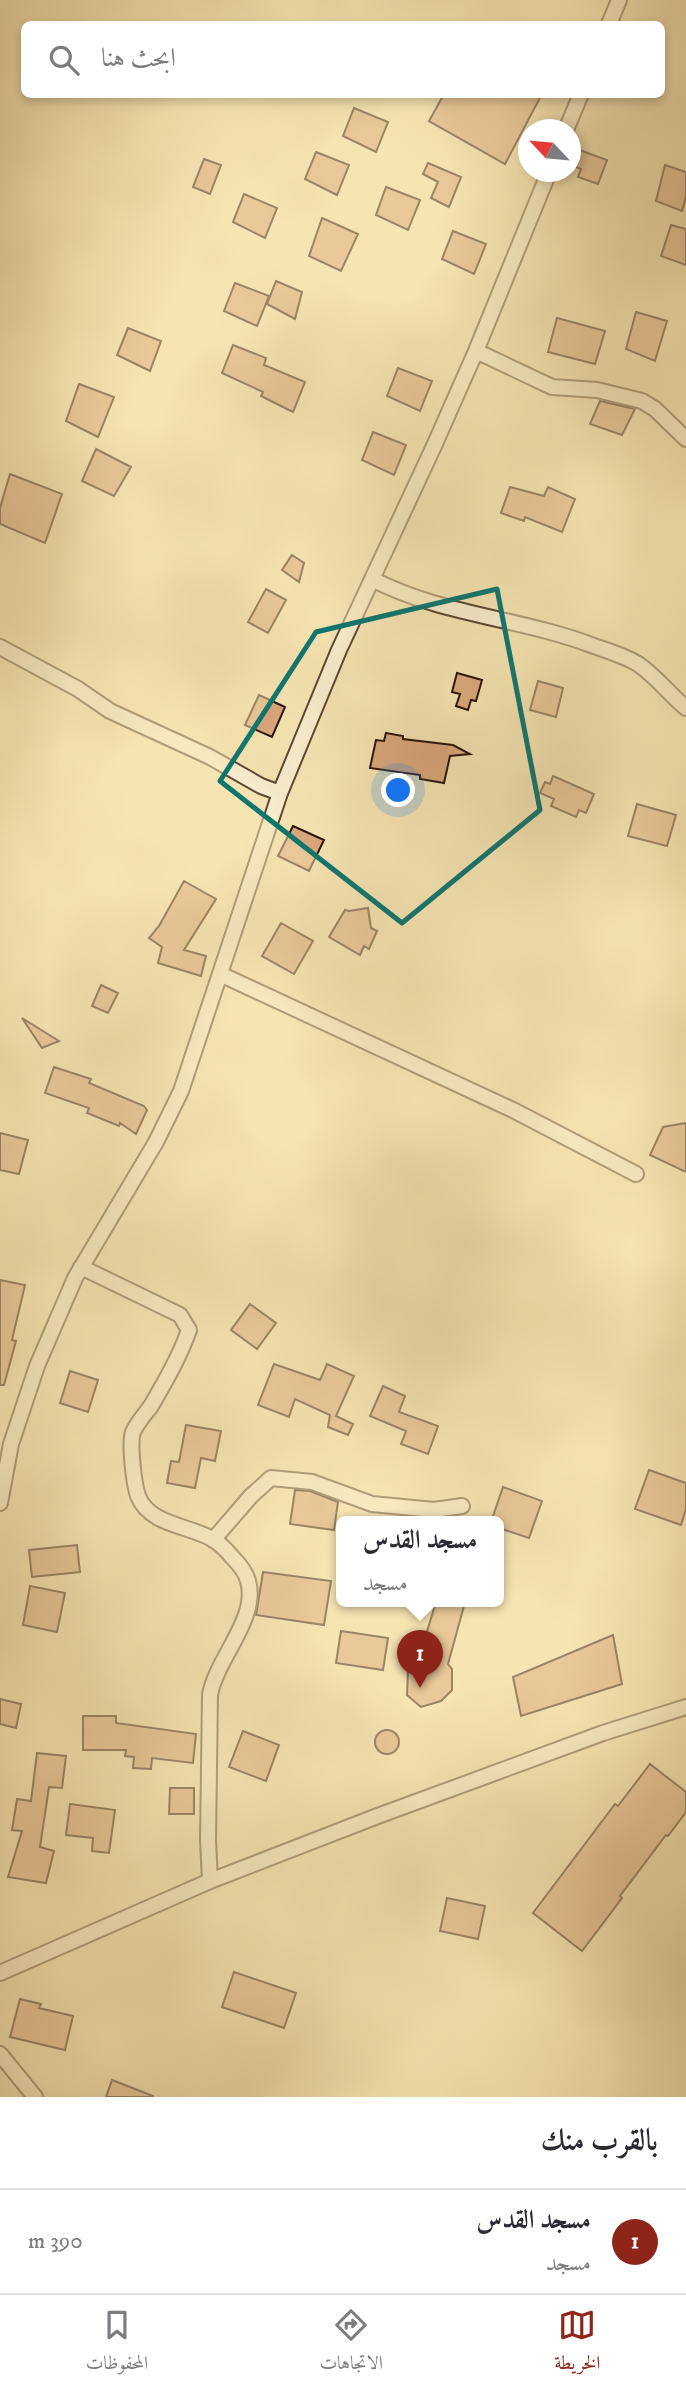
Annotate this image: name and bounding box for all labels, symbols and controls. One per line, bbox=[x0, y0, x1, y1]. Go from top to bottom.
search box bbox=[21, 21, 665, 98]
icon: search bbox=[45, 41, 83, 79]
text: ابحث هنا bbox=[101, 42, 176, 75]
north arrow bbox=[518, 119, 581, 182]
your location bbox=[381, 773, 415, 807]
popup bbox=[336, 1516, 504, 1607]
text: مسجد القدس bbox=[363, 1524, 477, 1557]
text: مسجد bbox=[363, 1569, 408, 1598]
pin: 1 bbox=[397, 1630, 443, 1688]
text: بالقرب منك bbox=[541, 2123, 658, 2160]
text: مسجد القدس bbox=[476, 2204, 591, 2237]
text: 390 m bbox=[28, 2227, 83, 2256]
text: 1 bbox=[631, 2227, 639, 2256]
text: مسجد bbox=[546, 2249, 591, 2278]
tab: المحفوظات bbox=[86, 2306, 148, 2381]
tab: الاتجاهات bbox=[319, 2306, 383, 2381]
tab: الخريطة bbox=[554, 2306, 600, 2381]

